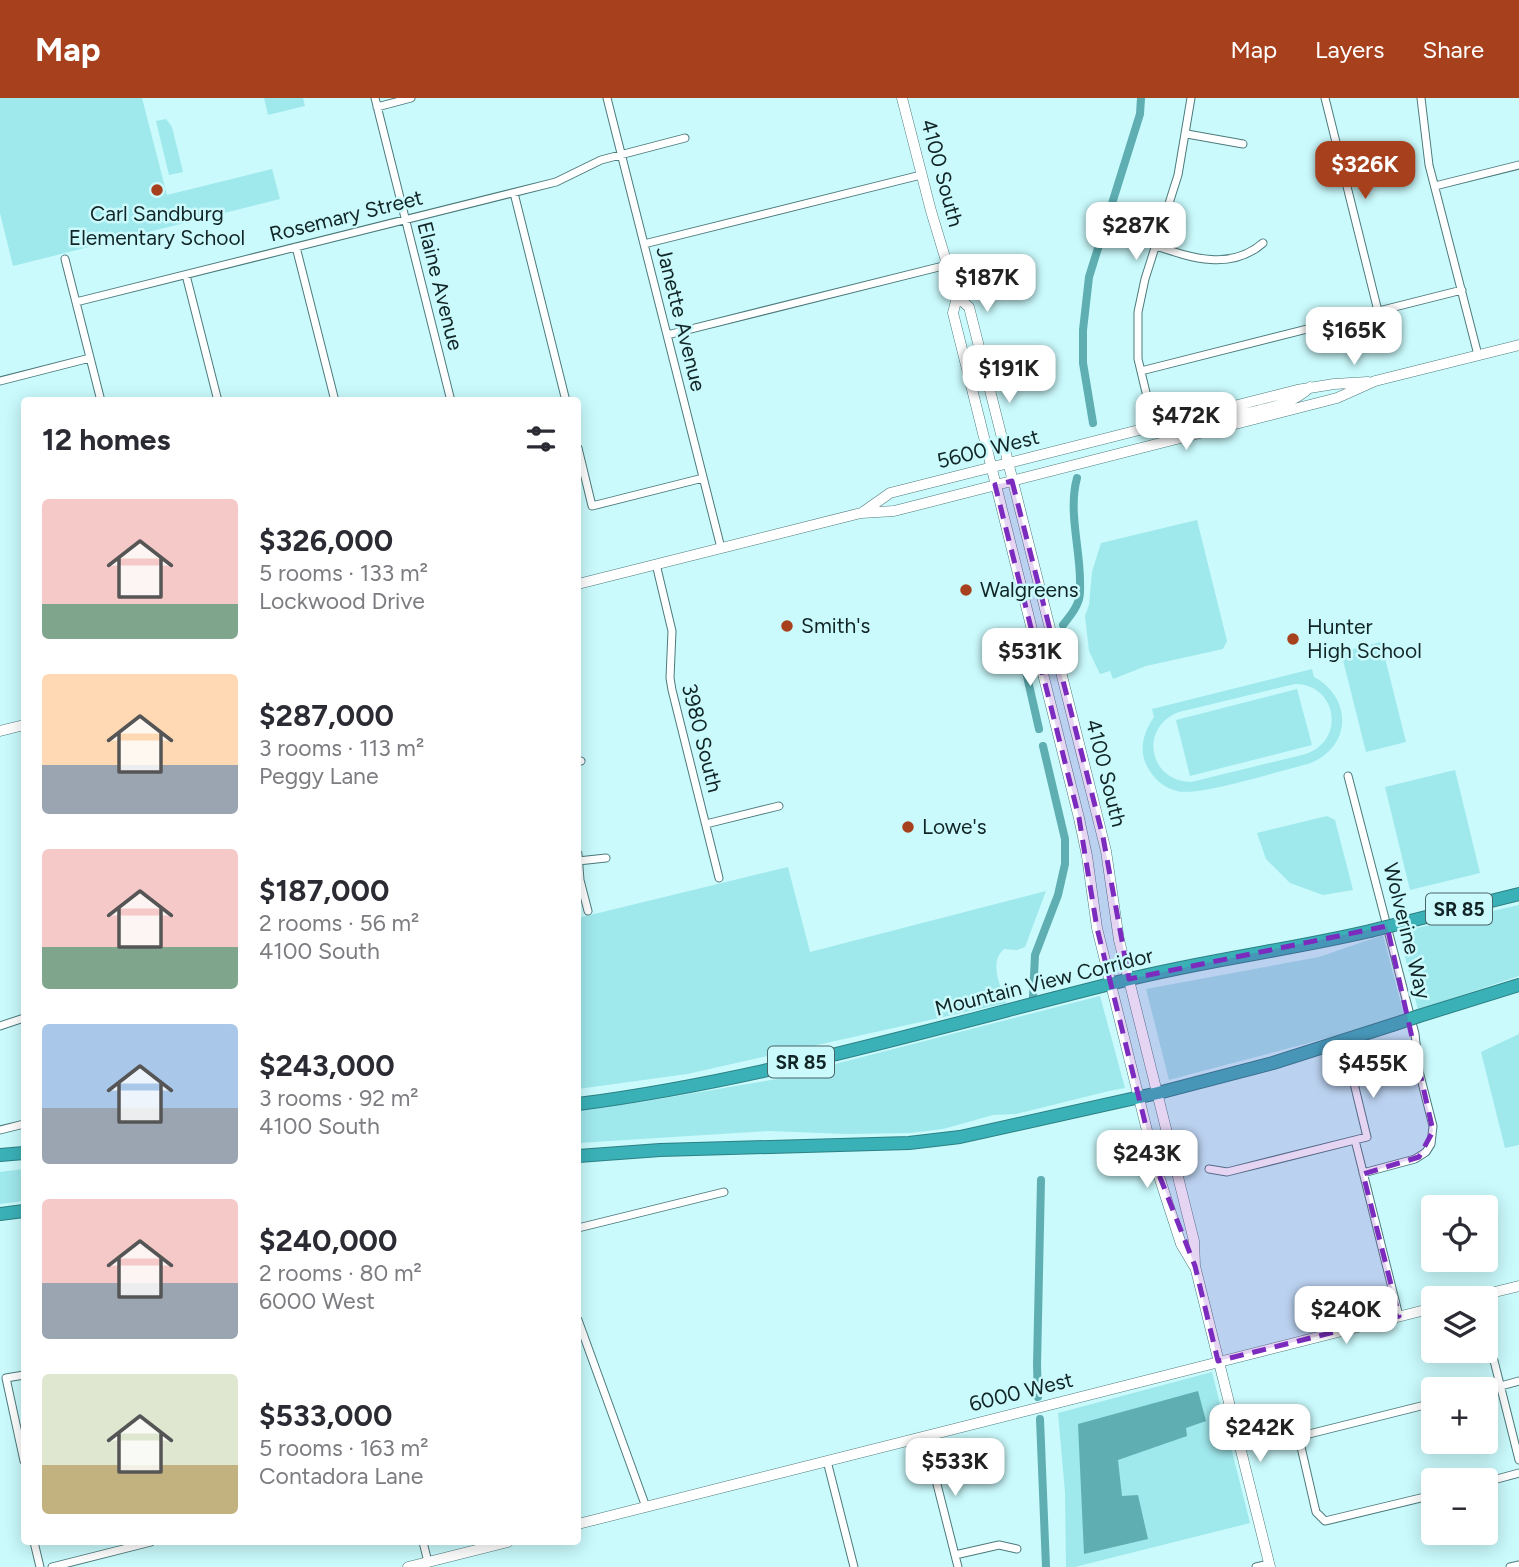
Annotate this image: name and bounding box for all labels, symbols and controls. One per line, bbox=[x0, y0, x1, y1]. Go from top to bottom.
text: Map bbox=[35, 30, 101, 69]
text: Map bbox=[1230, 35, 1277, 64]
text: Layers bbox=[1315, 35, 1384, 64]
text: Share bbox=[1422, 35, 1484, 64]
street label: 4100 South bbox=[916, 116, 969, 229]
pin: $326K bbox=[1316, 141, 1414, 201]
text: $326K bbox=[1331, 150, 1399, 178]
marker: Carl Sandburg Elementary School bbox=[149, 182, 165, 198]
street label: Rosemary Street bbox=[267, 184, 425, 247]
place label: Carl Sandburg Elementary School bbox=[69, 201, 245, 250]
pin: $287K bbox=[1087, 202, 1185, 262]
text: $287K bbox=[1102, 211, 1170, 239]
street label: Elaine Avenue bbox=[412, 219, 469, 353]
street label: Janette Avenue bbox=[651, 244, 712, 394]
pin: $187K bbox=[938, 254, 1036, 314]
text: $187K bbox=[955, 263, 1019, 291]
pin: $165K bbox=[1305, 308, 1403, 367]
text: $165K bbox=[1322, 316, 1386, 344]
pin: $191K bbox=[960, 345, 1058, 405]
text: $191K bbox=[979, 354, 1039, 382]
pin: $472K bbox=[1137, 392, 1235, 452]
text: $472K bbox=[1152, 401, 1220, 429]
icon: filters bbox=[522, 420, 560, 458]
text: 12 homes bbox=[42, 421, 170, 458]
street label: 5600 West bbox=[934, 424, 1042, 473]
text: $326,000 bbox=[259, 522, 393, 559]
icon: home bbox=[98, 527, 182, 611]
text: 5 rooms · 133 m² bbox=[259, 559, 428, 587]
place label: Walgreens bbox=[980, 577, 1079, 602]
marker: Walgreens bbox=[958, 582, 974, 598]
text: Lockwood Drive bbox=[259, 587, 425, 615]
place label: Smith's bbox=[801, 613, 870, 638]
place label: Hunter High School bbox=[1307, 614, 1422, 663]
marker: Smith's bbox=[779, 618, 795, 634]
pin: $531K bbox=[981, 628, 1079, 688]
marker: Hunter High School bbox=[1285, 631, 1301, 647]
text: $531K bbox=[998, 637, 1062, 665]
street label: 3980 South bbox=[677, 681, 728, 795]
text: $287,000 bbox=[259, 697, 394, 734]
icon: home bbox=[98, 702, 182, 786]
street label: 4100 South bbox=[1081, 716, 1132, 829]
text: 3 rooms · 113 m² bbox=[259, 734, 424, 762]
text: Peggy Lane bbox=[259, 762, 379, 790]
place label: Lowe's bbox=[922, 814, 987, 839]
marker: Lowe's bbox=[900, 819, 916, 835]
street label: Wolverine Way bbox=[1378, 860, 1436, 1002]
text: $187,000 bbox=[259, 872, 389, 909]
icon: home bbox=[98, 877, 182, 961]
road number: SR 85 bbox=[1426, 894, 1492, 924]
text: 2 rooms · 56 m² bbox=[259, 909, 419, 937]
text: 4100 South bbox=[259, 937, 380, 965]
street label: Mountain View Corridor bbox=[932, 942, 1156, 1021]
pin: $455K bbox=[1324, 1040, 1422, 1100]
road number: SR 85 bbox=[768, 1046, 834, 1078]
text: $243,000 bbox=[259, 1047, 395, 1084]
text: $455K bbox=[1338, 1049, 1408, 1077]
icon: home bbox=[98, 1052, 182, 1136]
text: 3 rooms · 92 m² bbox=[259, 1084, 419, 1112]
text: 4100 South bbox=[259, 1112, 380, 1140]
pin: $243K bbox=[1098, 1130, 1196, 1190]
text: $243K bbox=[1113, 1139, 1181, 1167]
map controls bbox=[1421, 1195, 1498, 1545]
button: locate bbox=[1421, 1195, 1498, 1272]
text: $240,000 bbox=[259, 1222, 397, 1259]
icon: home bbox=[98, 1227, 182, 1311]
text: 2 rooms · 80 m² bbox=[259, 1259, 422, 1287]
pin: $240K bbox=[1297, 1286, 1395, 1346]
button: layers bbox=[1421, 1286, 1498, 1363]
text: 6000 West bbox=[259, 1287, 375, 1315]
text: $240K bbox=[1311, 1295, 1381, 1323]
street label: 6000 West bbox=[966, 1367, 1075, 1416]
button: + bbox=[1421, 1377, 1498, 1454]
text: $533,000 bbox=[259, 1397, 392, 1434]
icon: home bbox=[98, 1402, 182, 1486]
pin: $242K bbox=[1211, 1404, 1309, 1464]
text: $242K bbox=[1225, 1413, 1295, 1441]
text: 5 rooms · 163 m² bbox=[259, 1434, 428, 1462]
pin: $533K bbox=[906, 1438, 1004, 1498]
text: $533K bbox=[922, 1447, 989, 1475]
text: Contadora Lane bbox=[259, 1462, 423, 1490]
button: − bbox=[1421, 1468, 1498, 1545]

